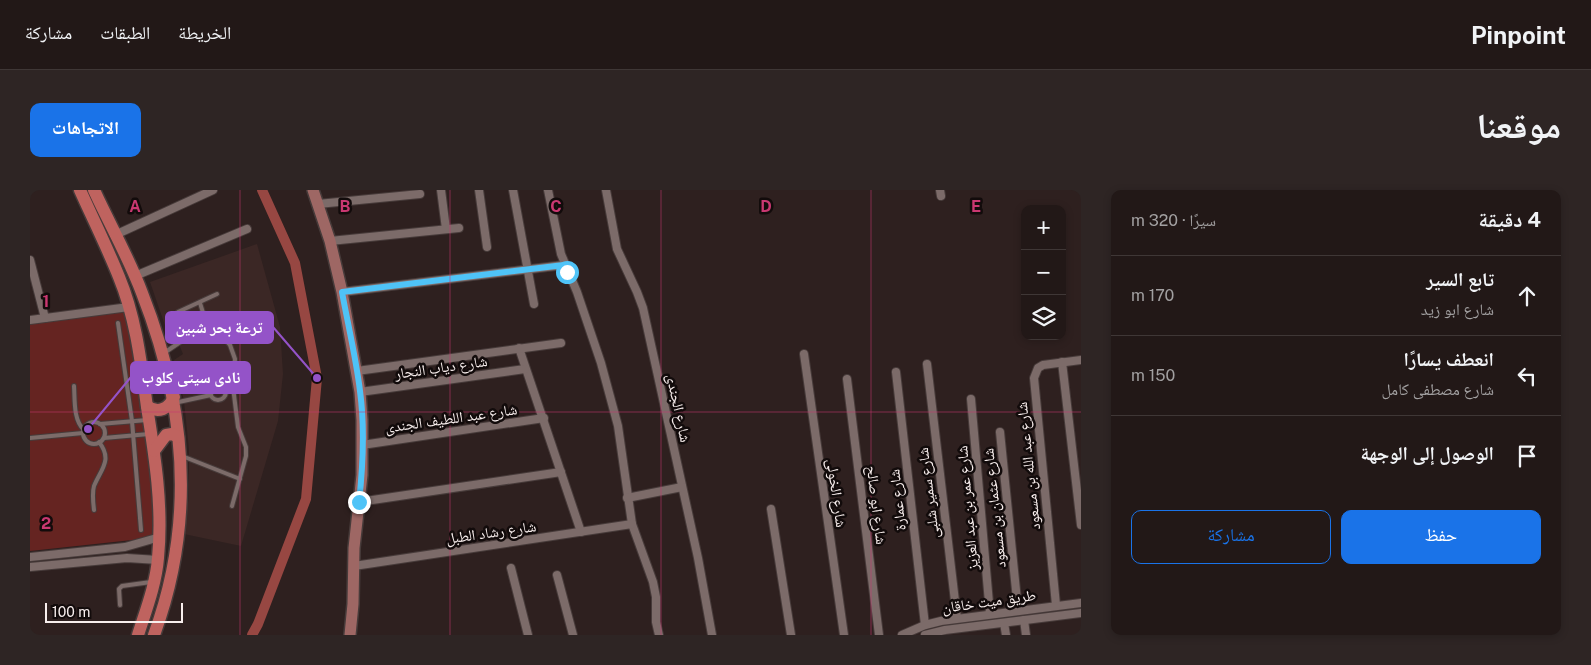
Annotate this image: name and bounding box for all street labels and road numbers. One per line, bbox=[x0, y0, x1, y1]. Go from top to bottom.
street label: شارع دياب النجار bbox=[393, 352, 489, 384]
street label: شارع الجندى bbox=[661, 372, 695, 444]
street label: شارع عبد اللطيف الجندى bbox=[384, 400, 519, 438]
street label: شارع عبد الله بن مسعود bbox=[1013, 401, 1045, 531]
street label: شارع عمر بن عبد العزيز bbox=[953, 445, 983, 572]
street label: شارع سمير شلبى bbox=[914, 446, 944, 539]
street label: شارع عثمان بن مسعود bbox=[979, 447, 1011, 569]
street label: شارع الخولى bbox=[822, 457, 850, 529]
street label: شارع ابو صالح bbox=[862, 465, 890, 546]
street label: شارع عمارة bbox=[885, 468, 911, 532]
street label: شارع رشاد الطبل bbox=[445, 517, 538, 549]
street label: طريق ميت خاقان bbox=[941, 586, 1037, 618]

